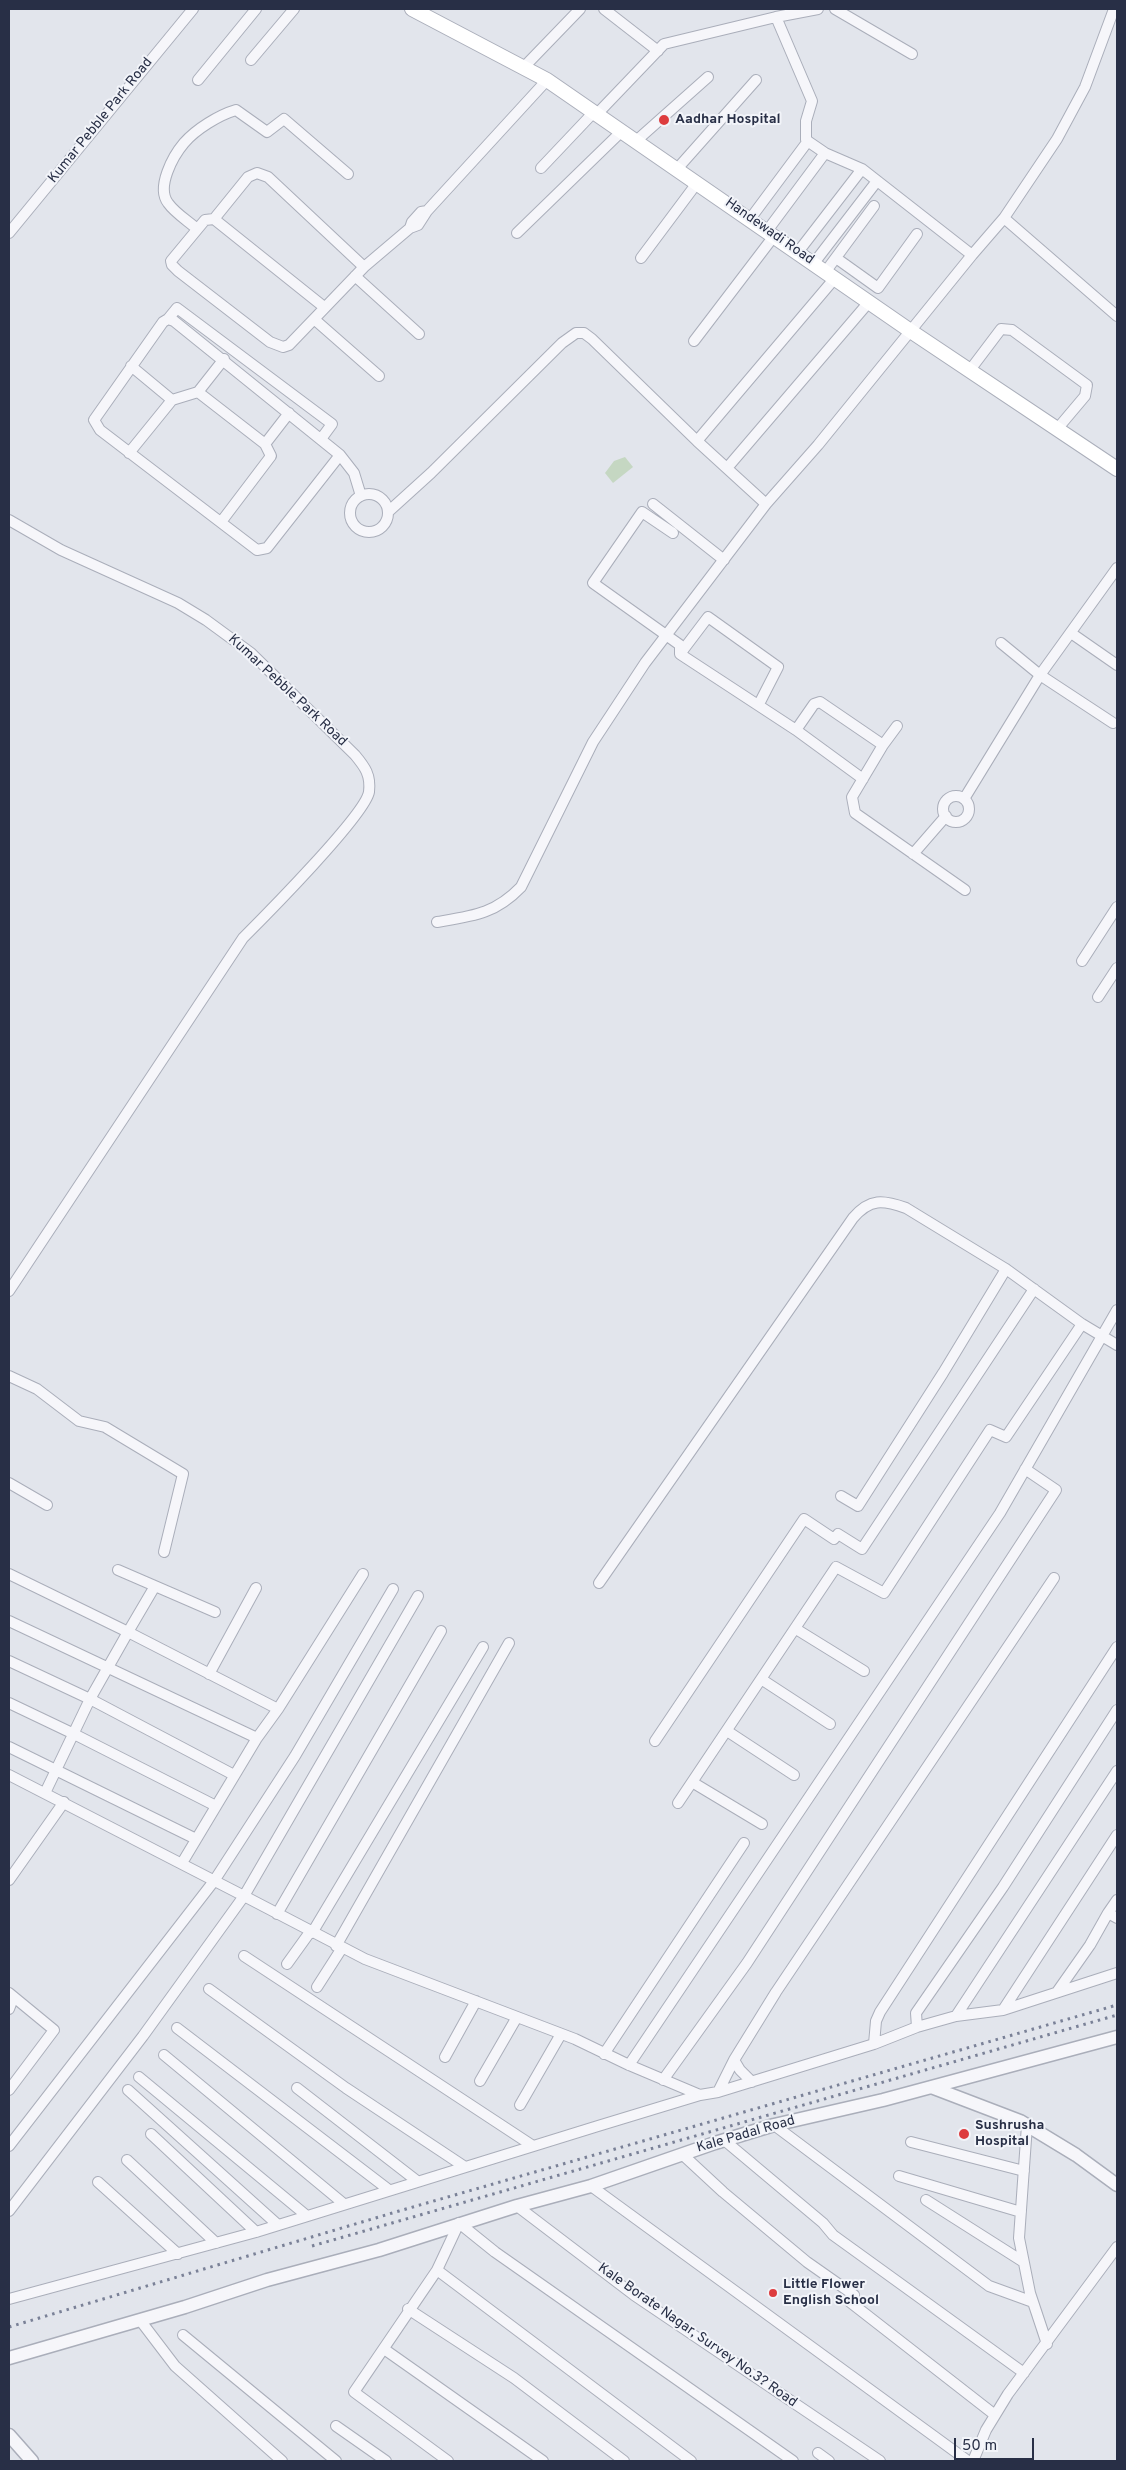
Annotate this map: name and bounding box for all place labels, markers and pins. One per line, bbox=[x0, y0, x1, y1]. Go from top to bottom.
place label: Aadhar Hospital bbox=[675, 112, 781, 128]
marker: Aadhar Hospital bbox=[657, 113, 671, 127]
place label: Sushrusha Hospital bbox=[975, 2118, 1044, 2150]
marker: Sushrusha Hospital bbox=[957, 2127, 971, 2141]
place label: Little Flower English School bbox=[783, 2277, 879, 2310]
marker: Little Flower English School bbox=[767, 2287, 779, 2299]

